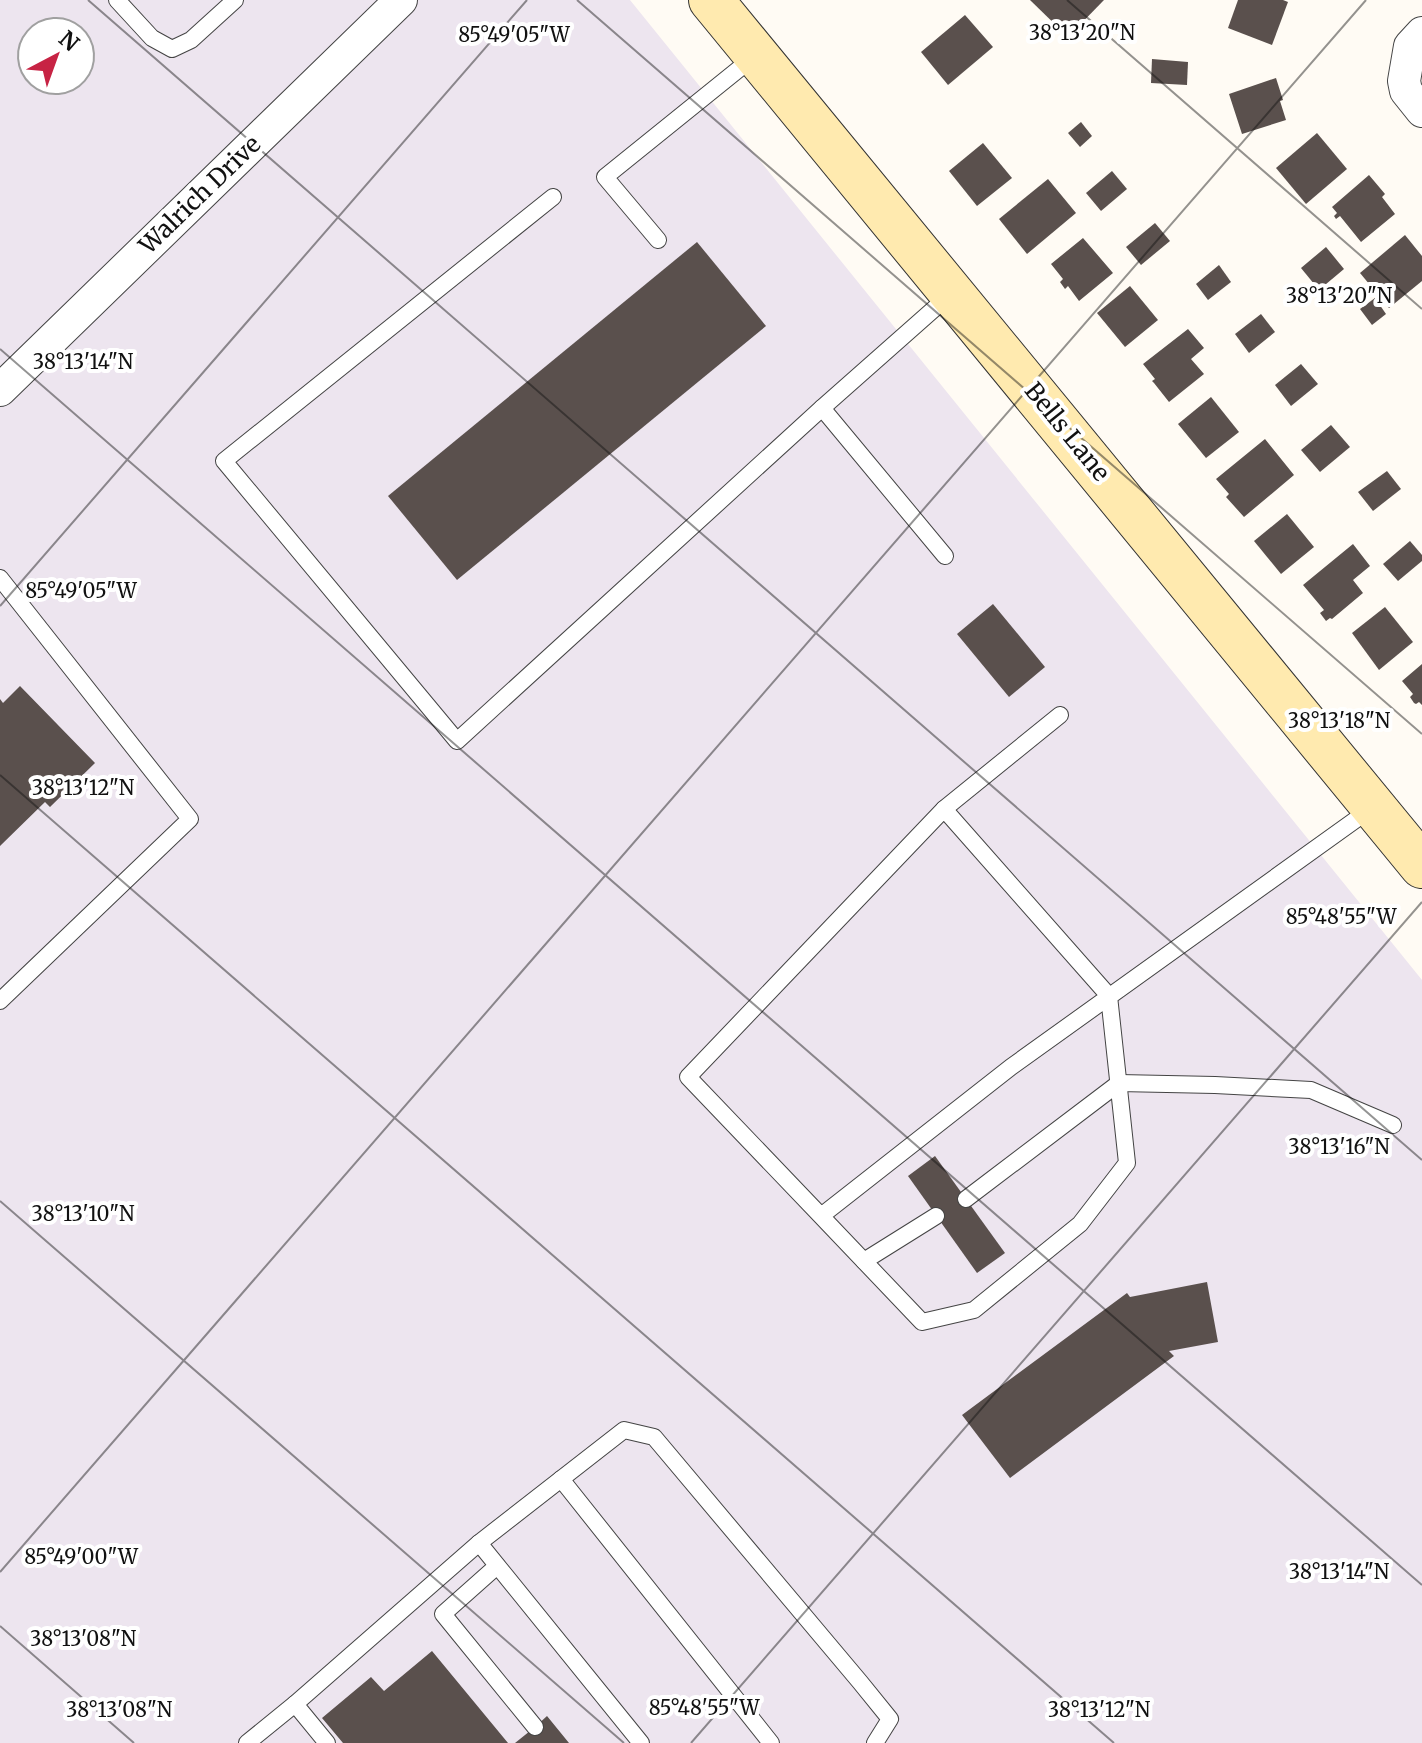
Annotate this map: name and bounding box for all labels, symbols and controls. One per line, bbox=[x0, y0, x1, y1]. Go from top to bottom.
north arrow bbox=[16, 16, 96, 96]
text: 38°13'20"N bbox=[1029, 20, 1136, 45]
text: 85°49'05"W bbox=[458, 22, 571, 47]
text: N bbox=[53, 25, 85, 58]
street label: Walrich Drive bbox=[131, 129, 267, 261]
text: 38°13'20"N bbox=[1286, 283, 1393, 308]
text: 38°13'14"N bbox=[33, 349, 134, 374]
street label: Bells Lane bbox=[1018, 376, 1117, 487]
text: 85°49'05"W bbox=[25, 578, 138, 603]
text: 38°13'18"N bbox=[1288, 708, 1391, 733]
text: 38°13'12"N bbox=[32, 775, 135, 800]
text: 85°48'55"W bbox=[1286, 904, 1397, 929]
text: 38°13'16"N bbox=[1288, 1134, 1390, 1159]
text: 38°13'10"N bbox=[31, 1201, 135, 1226]
text: 85°49'00"W bbox=[24, 1544, 139, 1569]
text: 38°13'14"N bbox=[1289, 1559, 1390, 1584]
text: 38°13'08"N bbox=[30, 1626, 137, 1651]
text: 85°48'55"W bbox=[649, 1695, 760, 1720]
text: 38°13'08"N bbox=[66, 1697, 173, 1722]
text: 38°13'12"N bbox=[1048, 1697, 1151, 1722]

